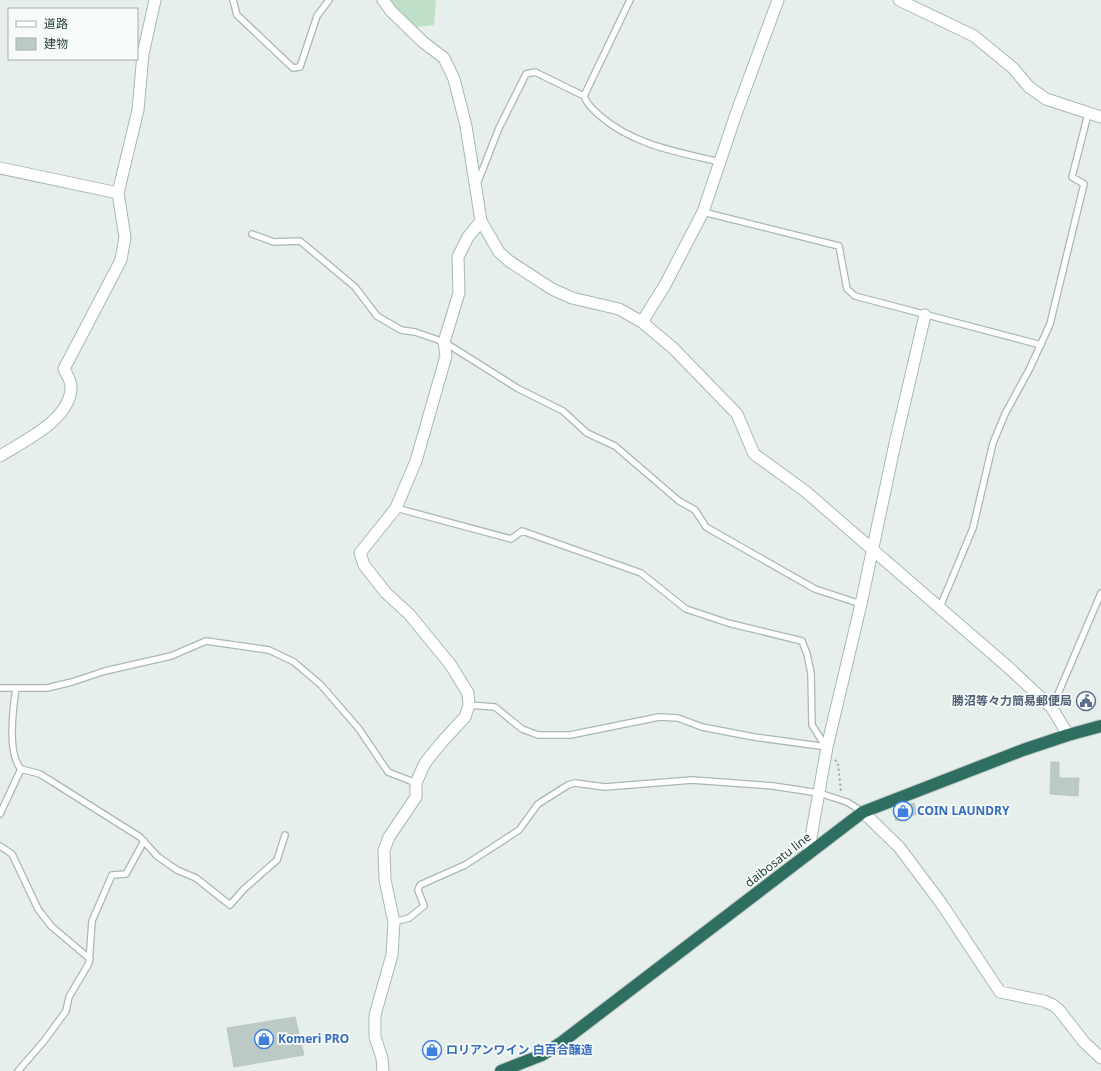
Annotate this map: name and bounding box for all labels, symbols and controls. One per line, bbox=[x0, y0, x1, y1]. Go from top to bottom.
legend bbox=[8, 8, 138, 60]
text: 道路 bbox=[44, 15, 68, 32]
text: 建物 bbox=[44, 35, 68, 52]
public building icon: 勝沼等々力簡易郵便局 bbox=[1075, 690, 1097, 712]
place label: 勝沼等々力簡易郵便局 bbox=[952, 692, 1072, 709]
shop icon: COIN LAUNDRY bbox=[892, 800, 914, 822]
place label: COIN LAUNDRY bbox=[917, 802, 1010, 819]
street label: daibosatu line bbox=[741, 828, 814, 891]
shop icon: Komeri PRO bbox=[253, 1028, 275, 1050]
place label: Komeri PRO bbox=[278, 1030, 349, 1047]
shop icon: ロリアンワイン 白百合醸造 bbox=[421, 1039, 443, 1061]
place label: ロリアンワイン 白百合醸造 bbox=[446, 1041, 593, 1058]

